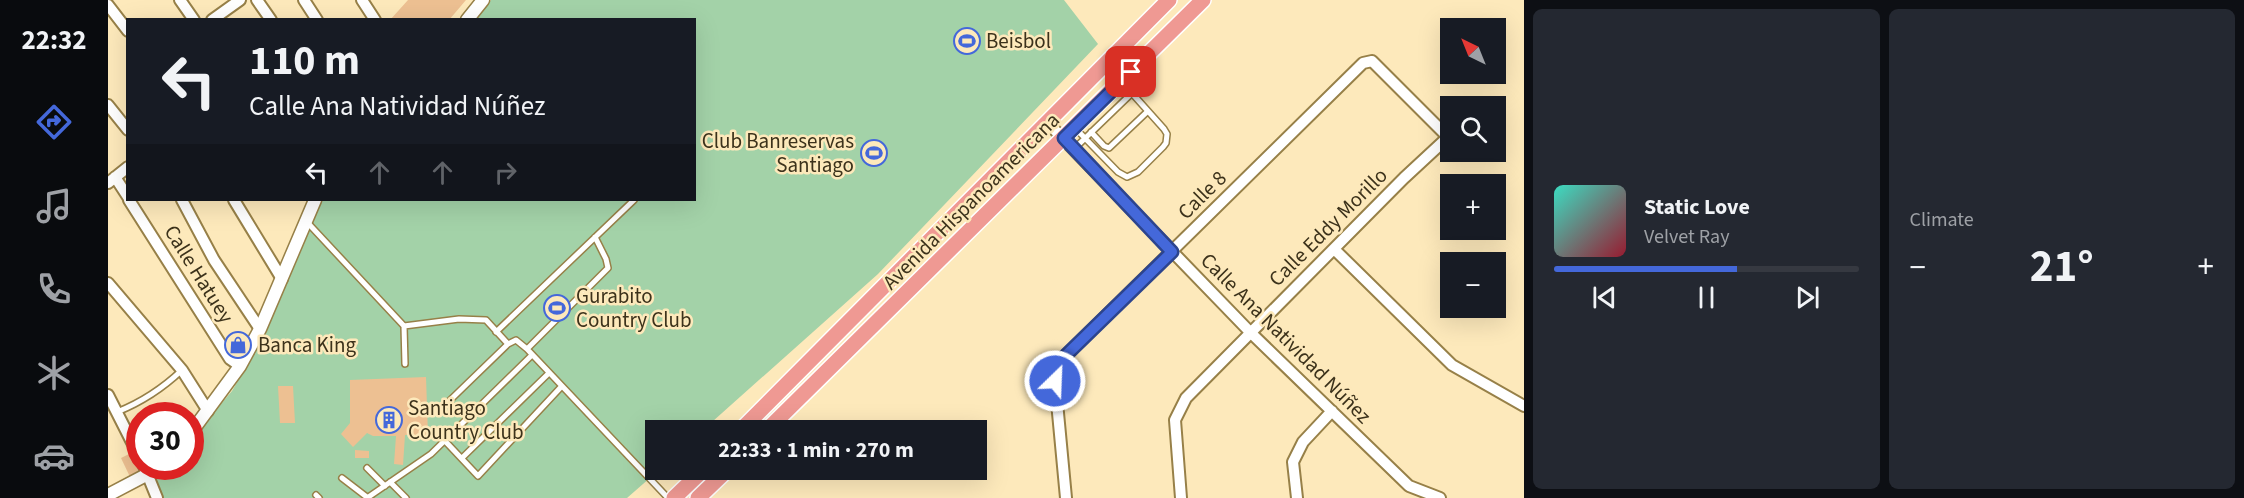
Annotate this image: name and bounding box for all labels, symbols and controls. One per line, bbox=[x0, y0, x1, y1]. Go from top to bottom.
north arrow bbox=[1440, 18, 1506, 84]
map controls bbox=[1440, 18, 1506, 318]
text: 22:32 bbox=[21, 21, 87, 60]
sports icon: Beisbol bbox=[952, 26, 982, 56]
place label: Beisbol bbox=[986, 26, 1051, 56]
text: 110 m bbox=[249, 31, 360, 91]
icon: left bbox=[150, 42, 228, 120]
pin bbox=[1105, 46, 1156, 97]
icon: arrive bbox=[1114, 55, 1147, 88]
text: Calle Ana Natividad Núñez bbox=[249, 87, 546, 126]
button: search bbox=[1440, 96, 1506, 162]
icon: directions bbox=[33, 101, 75, 143]
street label: Avenida Hispanoamericana bbox=[876, 106, 1066, 296]
place label: Club Banreservas Santiago bbox=[702, 126, 854, 180]
sports icon: Club Banreservas Santiago bbox=[859, 138, 889, 168]
icon: left bbox=[300, 156, 333, 189]
icon: ahead bbox=[363, 156, 396, 189]
icon: ahead bbox=[426, 156, 459, 189]
icon: right bbox=[489, 156, 522, 189]
street label: Calle Eddy Morillo bbox=[1262, 161, 1394, 293]
street label: Calle 8 bbox=[1171, 164, 1233, 226]
button: + bbox=[1440, 174, 1506, 240]
icon: music bbox=[33, 185, 75, 227]
text: Static Love bbox=[1644, 191, 1750, 223]
text: Climate bbox=[1910, 206, 1974, 234]
street label: Calle Hatuey bbox=[157, 219, 241, 329]
text: Velvet Ray bbox=[1644, 223, 1730, 251]
text: 21° bbox=[2030, 235, 2094, 299]
text: − bbox=[1910, 244, 1926, 291]
text: + bbox=[2198, 244, 2214, 291]
street label: Calle Ana Natividad Núñez bbox=[1194, 246, 1378, 430]
button: − bbox=[1440, 252, 1506, 318]
icon: phone bbox=[33, 268, 75, 310]
place label: Gurabito Country Club bbox=[576, 281, 692, 335]
icon: previous bbox=[1588, 281, 1621, 314]
icon: pause bbox=[1690, 281, 1723, 314]
icon: next bbox=[1791, 281, 1824, 314]
sports icon: Gurabito Country Club bbox=[542, 293, 572, 323]
shop icon: Banca King bbox=[223, 330, 253, 360]
place label: Banca King bbox=[258, 330, 356, 360]
position arrow bbox=[1023, 349, 1087, 413]
icon: climate bbox=[33, 352, 75, 394]
place label: Santiago Country Club bbox=[408, 393, 524, 447]
speed limit sign: 30 bbox=[126, 402, 204, 480]
building icon: Santiago Country Club bbox=[374, 405, 404, 435]
text: 22:33 · 1 min · 270 m bbox=[718, 434, 914, 466]
icon: car bbox=[33, 435, 75, 477]

